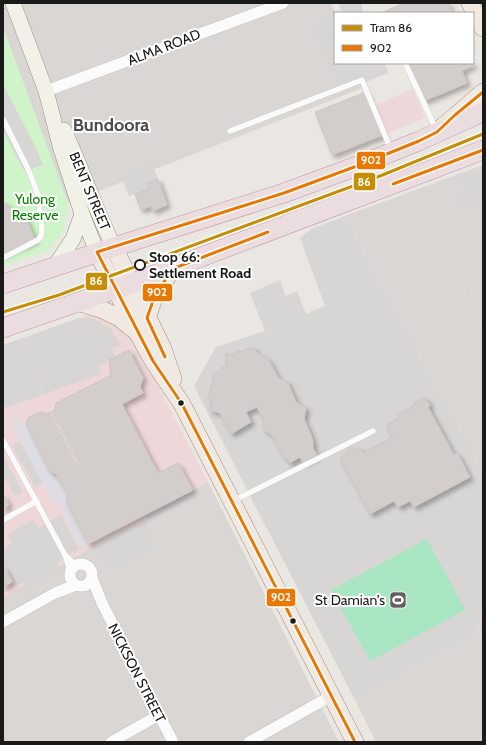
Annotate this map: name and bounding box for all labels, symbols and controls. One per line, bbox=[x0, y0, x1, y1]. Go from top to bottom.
legend bbox=[334, 12, 474, 64]
text: Tram 86 bbox=[370, 20, 412, 35]
street label: ALMA ROAD bbox=[125, 25, 203, 69]
text: 902 bbox=[370, 40, 391, 55]
district label: Bundoora bbox=[73, 114, 149, 136]
street label: BENT STREET bbox=[65, 149, 115, 234]
line badge: 902 bbox=[356, 151, 386, 170]
text: 902 bbox=[361, 153, 381, 167]
line badge: 86 bbox=[353, 172, 376, 191]
text: 86 bbox=[358, 175, 370, 189]
park label: Yulong Reserve bbox=[12, 190, 58, 224]
place label: Stop 66: Settlement Road bbox=[149, 248, 251, 282]
marker: Stop 66: Settlement Road bbox=[134, 259, 146, 271]
line badge: 86 bbox=[85, 272, 108, 291]
text: 86 bbox=[90, 274, 102, 288]
line badge: 902 bbox=[142, 283, 173, 302]
text: 902 bbox=[147, 285, 167, 299]
unlabelled marker bbox=[176, 398, 186, 408]
line badge: 902 bbox=[266, 588, 296, 607]
text: 902 bbox=[271, 590, 291, 604]
sports icon: St Damian's bbox=[388, 590, 408, 610]
place label: St Damian's bbox=[315, 591, 385, 609]
unlabelled marker bbox=[288, 616, 298, 626]
street label: NICKSON STREET bbox=[104, 620, 170, 726]

